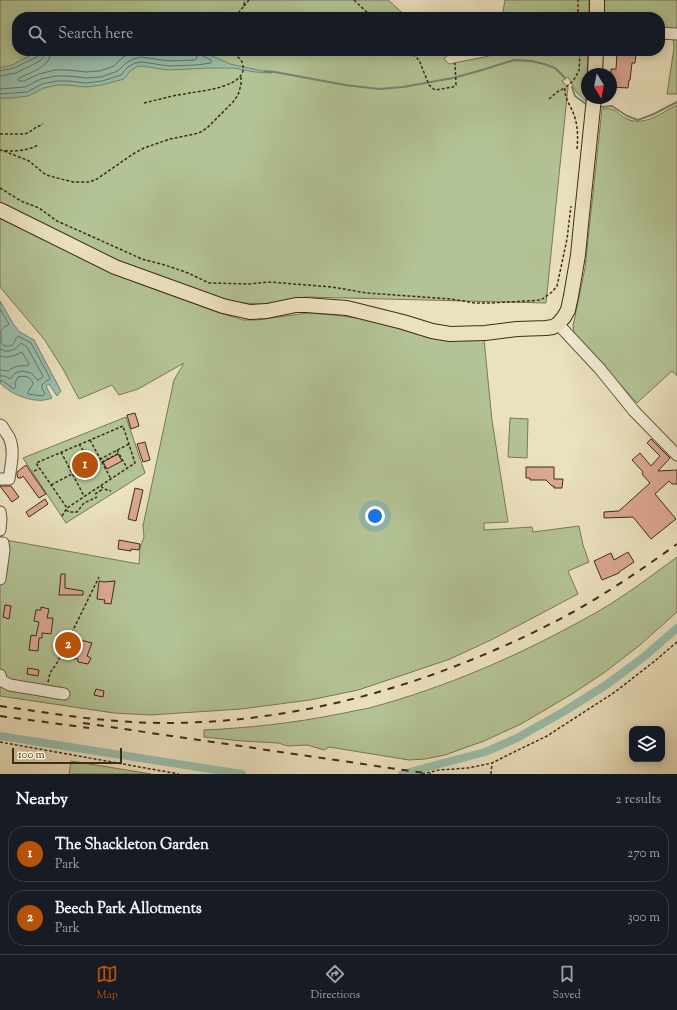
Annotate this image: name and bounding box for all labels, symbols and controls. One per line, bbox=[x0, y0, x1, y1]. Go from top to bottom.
search box bbox=[12, 12, 665, 56]
icon: search bbox=[26, 23, 48, 45]
text: Search here bbox=[58, 24, 133, 45]
north arrow bbox=[581, 68, 617, 104]
pin: 1 bbox=[72, 450, 98, 480]
your location bbox=[365, 506, 385, 526]
pin: 2 bbox=[55, 630, 81, 660]
map controls bbox=[629, 726, 665, 762]
button: layers bbox=[629, 726, 665, 762]
scale bar bbox=[12, 746, 122, 765]
text: 100 m bbox=[18, 747, 45, 763]
text: Nearby bbox=[16, 788, 68, 812]
text: 2 results bbox=[616, 791, 661, 809]
text: The Shackleton Garden bbox=[55, 835, 209, 856]
text: 1 bbox=[28, 845, 32, 863]
text: 270 m bbox=[627, 845, 660, 863]
text: Park bbox=[55, 856, 80, 874]
text: Beech Park Allotments bbox=[55, 899, 202, 920]
text: 2 bbox=[27, 909, 33, 927]
text: 300 m bbox=[628, 909, 660, 927]
text: Park bbox=[55, 920, 80, 938]
tab: Map bbox=[96, 963, 118, 1003]
tab: Directions bbox=[311, 963, 360, 1003]
tab: Saved bbox=[553, 963, 581, 1003]

